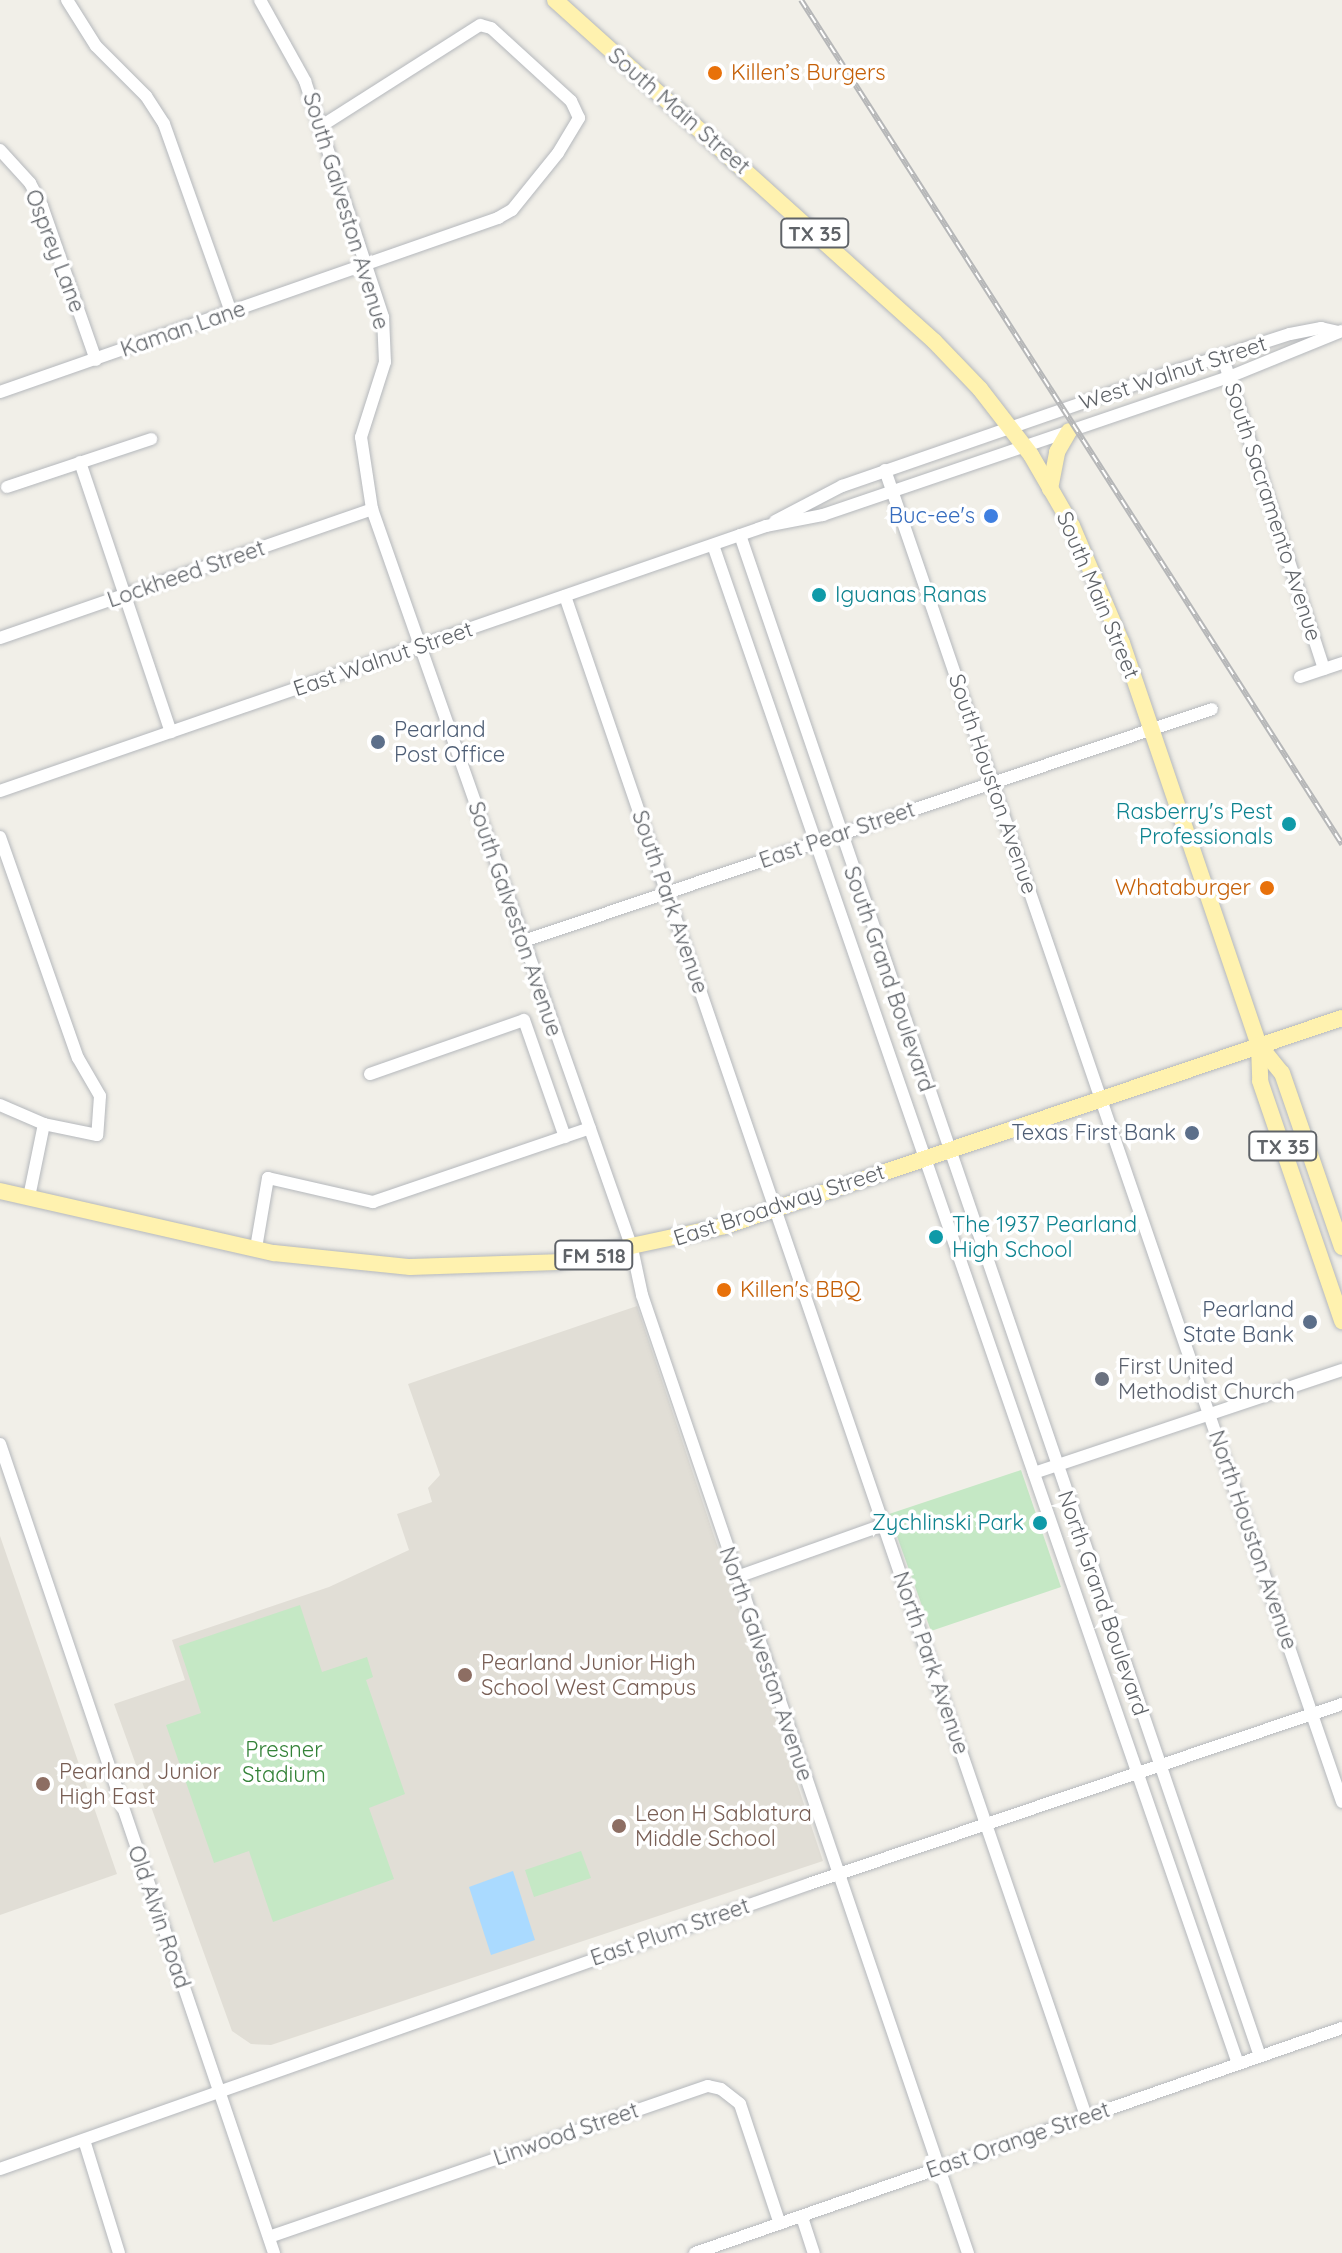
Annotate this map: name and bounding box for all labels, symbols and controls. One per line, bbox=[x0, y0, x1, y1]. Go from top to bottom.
street label: South Main Street bbox=[603, 42, 755, 180]
place label: Killen’s Burgers bbox=[731, 60, 886, 86]
marker: Killen’s Burgers bbox=[706, 64, 724, 82]
street label: South Galveston Avenue bbox=[297, 89, 395, 333]
street label: Osprey Lane bbox=[19, 186, 91, 316]
road number: TX 35 bbox=[779, 217, 851, 249]
street label: Kaman Lane bbox=[117, 295, 249, 363]
street label: West Walnut Street bbox=[1076, 330, 1270, 416]
street label: South Sacramento Avenue bbox=[1219, 380, 1327, 644]
place label: Buc-ee's bbox=[889, 503, 975, 529]
marker: Buc-ee's bbox=[982, 507, 1000, 525]
street label: South Main Street bbox=[1051, 507, 1145, 683]
street label: Lockheed Street bbox=[104, 535, 268, 613]
place label: Iguanas Ranas bbox=[835, 582, 987, 608]
marker: Iguanas Ranas bbox=[810, 586, 828, 604]
street label: East Walnut Street bbox=[290, 616, 476, 702]
street label: South Houston Avenue bbox=[943, 671, 1043, 897]
place label: Pearland Post Office bbox=[394, 716, 505, 768]
marker: Pearland Post Office bbox=[369, 733, 387, 751]
street label: East Pear Street bbox=[756, 796, 918, 874]
street label: South Galveston Avenue bbox=[462, 798, 568, 1040]
place label: Rasberry's Pest Professionals bbox=[1116, 798, 1273, 850]
street label: South Park Avenue bbox=[626, 807, 714, 997]
marker: Rasberry's Pest Professionals bbox=[1280, 815, 1298, 833]
street label: South Grand Boulevard bbox=[838, 863, 940, 1095]
place label: Whataburger bbox=[1115, 875, 1251, 901]
marker: Whataburger bbox=[1258, 879, 1276, 897]
place label: Texas First Bank bbox=[1011, 1120, 1176, 1146]
marker: Texas First Bank bbox=[1183, 1124, 1201, 1142]
road number: TX 35 bbox=[1247, 1130, 1319, 1162]
street label: East Broadway Street bbox=[670, 1158, 888, 1252]
place label: The 1937 Pearland High School bbox=[952, 1211, 1137, 1262]
marker: The 1937 Pearland High School bbox=[927, 1228, 945, 1246]
road number: FM 518 bbox=[554, 1239, 634, 1271]
place label: Killen's BBQ bbox=[740, 1277, 861, 1303]
marker: Killen's BBQ bbox=[715, 1281, 733, 1299]
place label: Pearland State Bank bbox=[1183, 1296, 1294, 1348]
marker: Pearland State Bank bbox=[1301, 1313, 1319, 1331]
place label: First United Methodist Church bbox=[1118, 1353, 1295, 1404]
marker: First United Methodist Church bbox=[1093, 1370, 1111, 1388]
street label: North Houston Avenue bbox=[1203, 1427, 1303, 1653]
street label: North Grand Boulevard bbox=[1052, 1487, 1154, 1719]
place label: Zychlinski Park bbox=[872, 1510, 1024, 1536]
marker: Zychlinski Park bbox=[1031, 1514, 1049, 1532]
street label: North Galveston Avenue bbox=[713, 1543, 819, 1785]
street label: North Park Avenue bbox=[887, 1568, 975, 1758]
place label: Pearland Junior High School West Campus bbox=[481, 1649, 696, 1700]
marker: Pearland Junior High School West Campus bbox=[456, 1666, 474, 1684]
park label: Presner Stadium bbox=[242, 1736, 326, 1788]
place label: Pearland Junior High East bbox=[59, 1758, 221, 1810]
marker: Pearland Junior High East bbox=[34, 1775, 52, 1793]
place label: Leon H Sablatura Middle School bbox=[635, 1800, 812, 1852]
marker: Leon H Sablatura Middle School bbox=[610, 1817, 628, 1835]
street label: Old Alvin Road bbox=[122, 1842, 196, 1992]
street label: East Plum Street bbox=[587, 1892, 753, 1972]
street label: East Orange Street bbox=[923, 2096, 1113, 2184]
street label: Linwood Street bbox=[490, 2097, 642, 2171]

